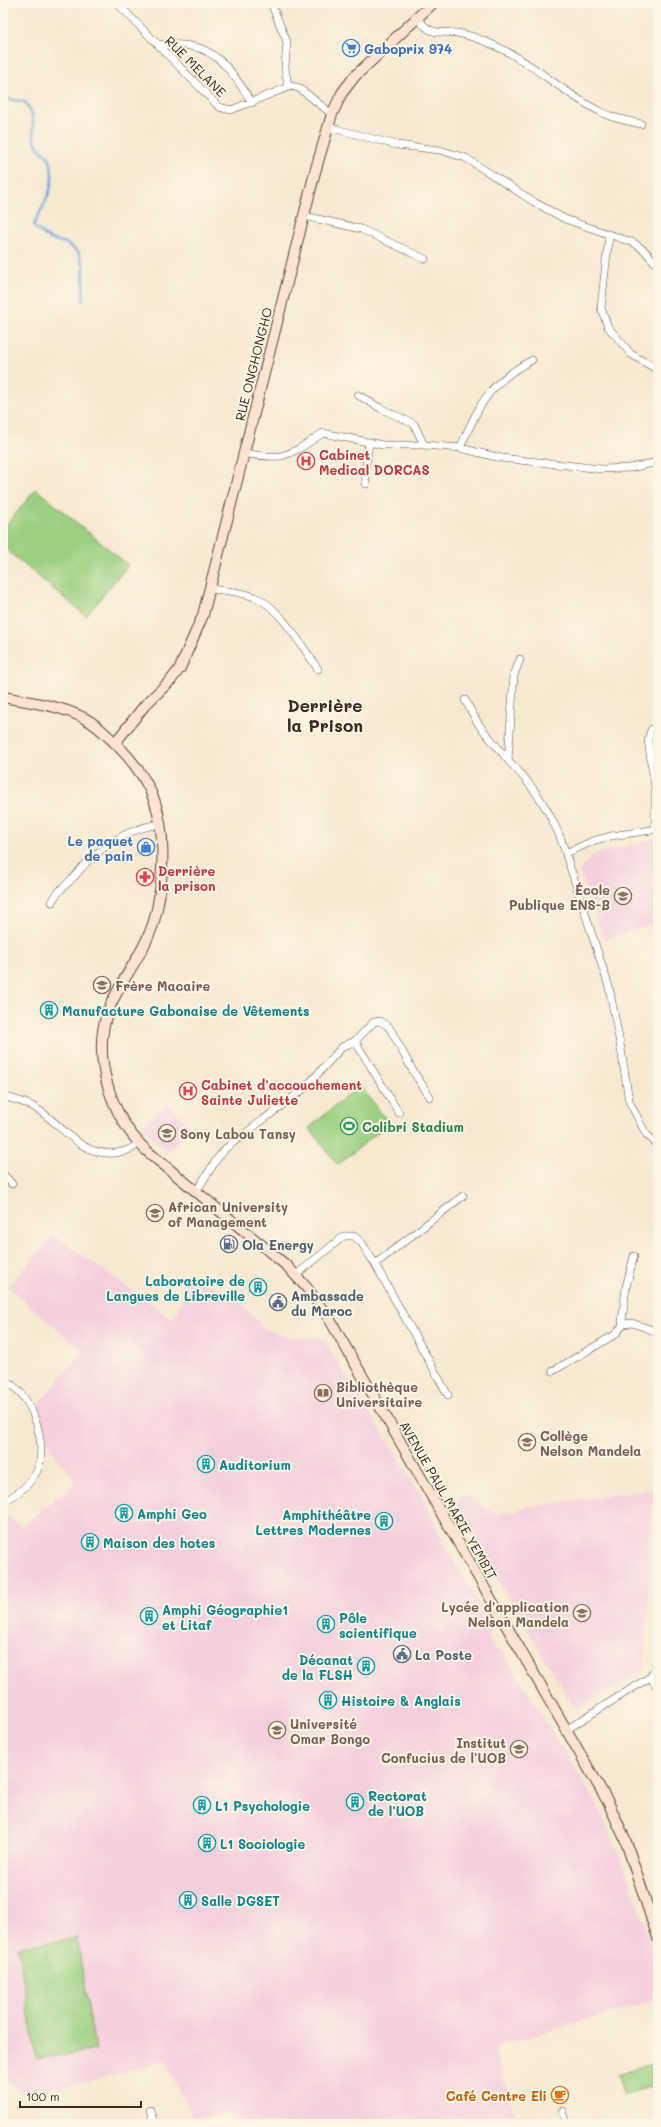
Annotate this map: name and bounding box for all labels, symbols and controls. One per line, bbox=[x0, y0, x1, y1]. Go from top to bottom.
street label: RUE MELANE bbox=[162, 32, 230, 100]
supermarket icon: Gaboprix 974 bbox=[341, 38, 361, 58]
place label: Gaboprix 974 bbox=[364, 40, 452, 57]
street label: RUE ONGHONGHO bbox=[231, 305, 275, 423]
place label: Cabinet Medical DORCAS bbox=[319, 446, 430, 478]
hospital icon: Cabinet Medical DORCAS bbox=[296, 451, 316, 471]
district label: Derrière la Prison bbox=[287, 694, 363, 736]
place label: Le paquet de pain bbox=[68, 832, 133, 864]
shop icon: Le paquet de pain bbox=[136, 837, 156, 857]
place label: Derrière la prison bbox=[158, 862, 216, 894]
pharmacy icon: Derrière la prison bbox=[135, 867, 155, 887]
place label: École Publique ENS-B bbox=[509, 881, 610, 913]
school or university icon: École Publique ENS-B bbox=[613, 886, 633, 906]
school or university icon: Frère Macaire bbox=[92, 975, 112, 995]
place label: Frère Macaire bbox=[115, 977, 210, 994]
building icon: Manufacture Gabonaise de Vêtements bbox=[39, 1000, 59, 1020]
place label: Manufacture Gabonaise de Vêtements bbox=[62, 1002, 309, 1019]
place label: Cabinet d'accouchement Sainte Juliette bbox=[201, 1076, 362, 1108]
hospital icon: Cabinet d'accouchement Sainte Juliette bbox=[178, 1081, 198, 1101]
sports icon: Colibri Stadium bbox=[339, 1116, 359, 1136]
place label: Colibri Stadium bbox=[362, 1118, 464, 1135]
school or university icon: Sony Labou Tansy bbox=[157, 1123, 177, 1143]
place label: Sony Labou Tansy bbox=[180, 1125, 296, 1143]
place label: African University of Management bbox=[168, 1198, 288, 1230]
school or university icon: African University of Management bbox=[145, 1203, 165, 1223]
fuel station icon: Ola Energy bbox=[219, 1234, 239, 1254]
place label: Ola Energy bbox=[242, 1236, 314, 1254]
place label: Laboratoire de Langues de Libreville bbox=[106, 1272, 245, 1304]
building icon: Laboratoire de Langues de Libreville bbox=[248, 1277, 268, 1297]
place label: Ambassade du Maroc bbox=[291, 1287, 364, 1319]
public building icon: Ambassade du Maroc bbox=[268, 1292, 288, 1312]
place label: Bibliothèque Universitaire bbox=[336, 1378, 422, 1410]
library icon: Bibliothèque Universitaire bbox=[313, 1383, 333, 1403]
street label: AVENUE PAUL MARIE YEMBIT bbox=[396, 1418, 502, 1582]
place label: Collège Nelson Mandela bbox=[540, 1427, 641, 1459]
school or university icon: Collège Nelson Mandela bbox=[517, 1432, 537, 1452]
building icon: Auditorium bbox=[196, 1454, 216, 1474]
place label: Auditorium bbox=[219, 1456, 291, 1473]
building icon: Amphi Geo bbox=[114, 1503, 134, 1523]
place label: Amphi Geo bbox=[137, 1505, 207, 1522]
place label: Amphithéâtre Lettres Modernes bbox=[255, 1506, 371, 1538]
building icon: Amphithéâtre Lettres Modernes bbox=[374, 1511, 394, 1531]
building icon: Maison des hotes bbox=[80, 1532, 100, 1552]
place label: Maison des hotes bbox=[103, 1534, 215, 1551]
place label: Lycée d'application Nelson Mandela bbox=[441, 1598, 569, 1630]
place label: Amphi Géographie1 et Litaf bbox=[162, 1601, 288, 1633]
school or university icon: Lycée d'application Nelson Mandela bbox=[572, 1603, 592, 1623]
building icon: Amphi Géographie1 et Litaf bbox=[139, 1606, 159, 1626]
place label: Pôle scientifique bbox=[339, 1609, 417, 1641]
building icon: Pôle scientifique bbox=[316, 1614, 336, 1634]
public building icon: La Poste bbox=[392, 1644, 412, 1664]
place label: La Poste bbox=[415, 1646, 472, 1663]
place label: Décanat de la FLSH bbox=[282, 1651, 353, 1683]
building icon: Décanat de la FLSH bbox=[356, 1656, 376, 1676]
building icon: Histoire & Anglais bbox=[318, 1690, 338, 1710]
place label: Histoire & Anglais bbox=[341, 1692, 461, 1709]
place label: Université Omar Bongo bbox=[290, 1715, 370, 1747]
school or university icon: Université Omar Bongo bbox=[267, 1720, 287, 1740]
place label: Institut Confucius de l'UOB bbox=[381, 1734, 506, 1766]
school or university icon: Institut Confucius de l'UOB bbox=[509, 1739, 529, 1759]
place label: Rectorat de l'UOB bbox=[368, 1787, 427, 1819]
building icon: Rectorat de l'UOB bbox=[345, 1792, 365, 1812]
building icon: L1 Psychologie bbox=[192, 1795, 212, 1815]
place label: L1 Psychologie bbox=[215, 1797, 310, 1815]
building icon: L1 Sociologie bbox=[197, 1833, 217, 1853]
place label: L1 Sociologie bbox=[220, 1835, 306, 1852]
building icon: Salle DGSET bbox=[178, 1890, 198, 1910]
place label: Salle DGSET bbox=[201, 1892, 280, 1909]
scale bar bbox=[20, 2083, 141, 2109]
cafe icon: Café Centre Eli bbox=[550, 2085, 570, 2105]
place label: Café Centre Eli bbox=[446, 2087, 547, 2104]
text: 100 m bbox=[26, 2088, 60, 2104]

